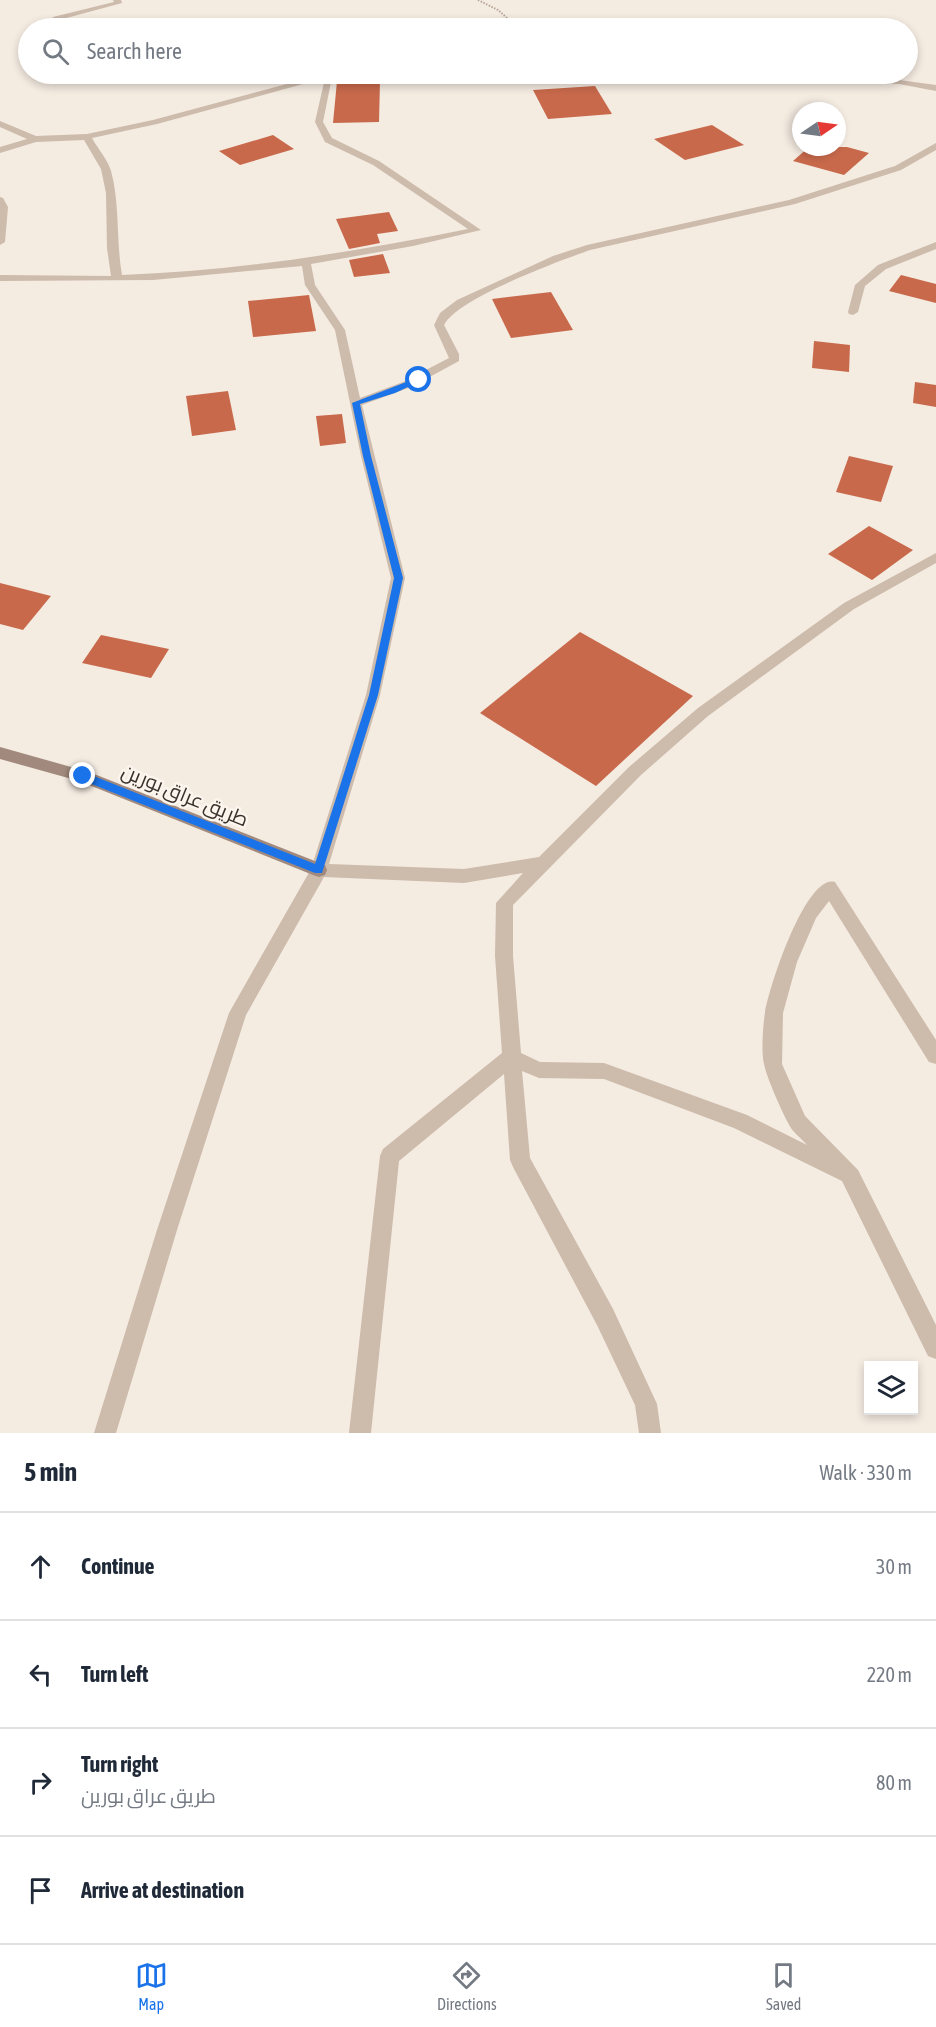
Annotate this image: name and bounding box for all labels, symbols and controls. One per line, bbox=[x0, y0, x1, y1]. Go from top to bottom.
search box bbox=[18, 18, 918, 84]
icon: search bbox=[39, 35, 72, 68]
text: Search here bbox=[87, 38, 182, 64]
north arrow bbox=[792, 102, 846, 156]
route start bbox=[405, 366, 431, 392]
street label: طريق عراق بورين bbox=[118, 759, 252, 832]
route end bbox=[69, 762, 95, 788]
map controls bbox=[864, 1361, 918, 1415]
button: layers bbox=[864, 1361, 918, 1415]
text: 5 min bbox=[24, 1457, 77, 1487]
text: Walk · 330 m bbox=[820, 1461, 912, 1484]
icon: ahead bbox=[24, 1550, 57, 1583]
text: Continue bbox=[81, 1553, 155, 1579]
text: 30 m bbox=[876, 1555, 912, 1578]
icon: left bbox=[24, 1658, 57, 1691]
text: Turn left bbox=[81, 1661, 148, 1687]
text: 220 m bbox=[867, 1663, 912, 1686]
text: Turn right bbox=[81, 1751, 158, 1777]
icon: right bbox=[24, 1766, 57, 1799]
text: 80 m bbox=[876, 1771, 912, 1794]
text: طريق عراق بورين bbox=[81, 1784, 216, 1807]
icon: arrive bbox=[24, 1874, 57, 1907]
text: Arrive at destination bbox=[81, 1877, 244, 1903]
tab: Map bbox=[135, 1959, 168, 2013]
tab: Directions bbox=[437, 1959, 497, 2013]
tab: Saved bbox=[766, 1959, 801, 2013]

